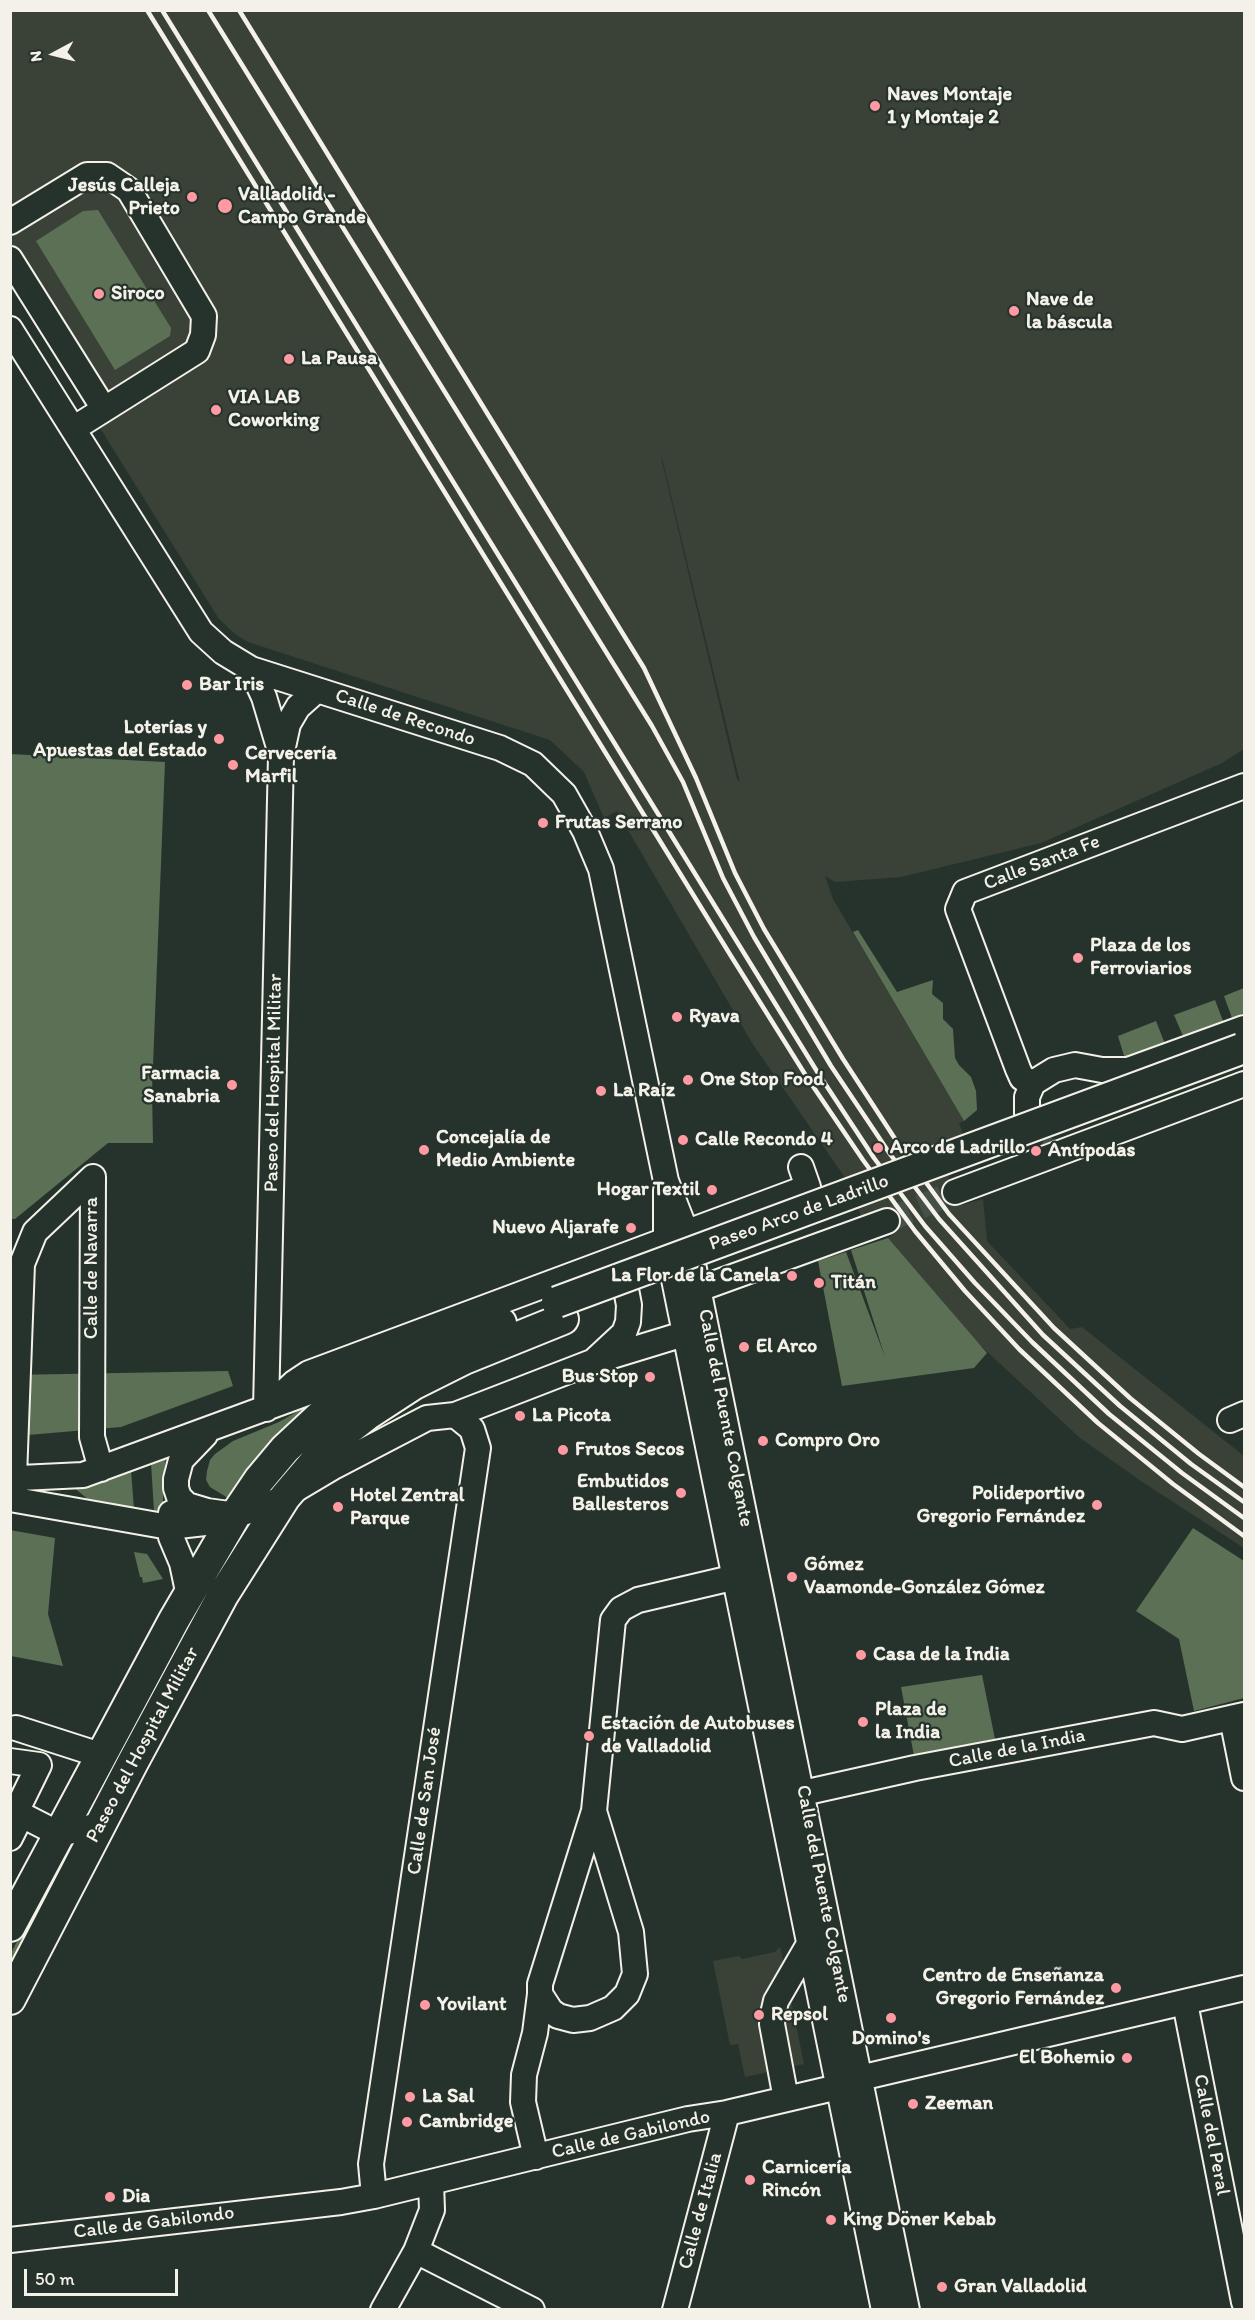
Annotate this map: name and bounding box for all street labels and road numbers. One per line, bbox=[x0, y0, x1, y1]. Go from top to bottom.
street label: Calle de Recondo bbox=[332, 684, 478, 752]
street label: Calle Santa Fe bbox=[980, 830, 1104, 896]
street label: Paseo del Hospital Militar bbox=[260, 974, 288, 1192]
street label: Paseo Arco de Ladrillo bbox=[706, 1169, 892, 1257]
street label: Calle de Navarra bbox=[80, 1197, 104, 1339]
street label: Calle del Puente Colgante bbox=[692, 1307, 758, 1529]
street label: Paseo del Hospital Militar bbox=[81, 1643, 205, 1847]
street label: Calle de la India bbox=[947, 1724, 1087, 1774]
street label: Calle de San José bbox=[403, 1726, 447, 1876]
street label: Calle del Puente Colgante bbox=[790, 1783, 856, 2005]
street label: Calle del Peral bbox=[1187, 2072, 1235, 2198]
street label: Calle de Gabilondo bbox=[549, 2105, 713, 2165]
street label: Calle de Italia bbox=[674, 2150, 728, 2272]
street label: Calle de Gabilondo bbox=[72, 2201, 236, 2245]

